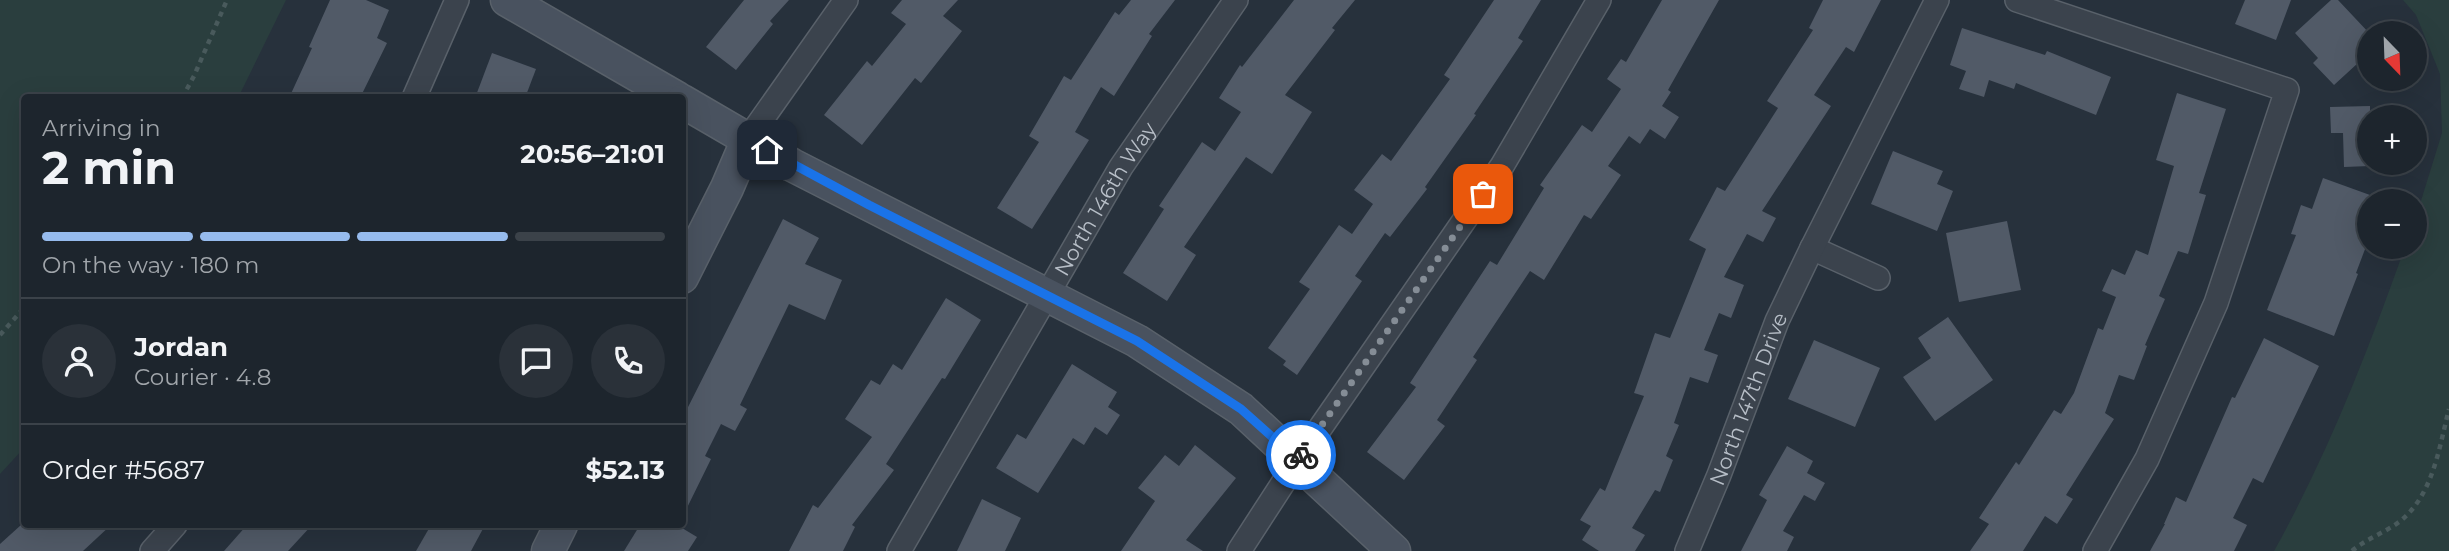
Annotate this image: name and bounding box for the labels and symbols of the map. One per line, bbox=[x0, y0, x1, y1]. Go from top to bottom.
north arrow bbox=[2357, 21, 2427, 91]
street label: North 146th Way bbox=[1049, 116, 1161, 280]
pin bbox=[737, 120, 797, 180]
pin bbox=[1453, 164, 1513, 224]
street label: North 147th Drive bbox=[1704, 308, 1792, 489]
courier bbox=[1266, 420, 1336, 490]

